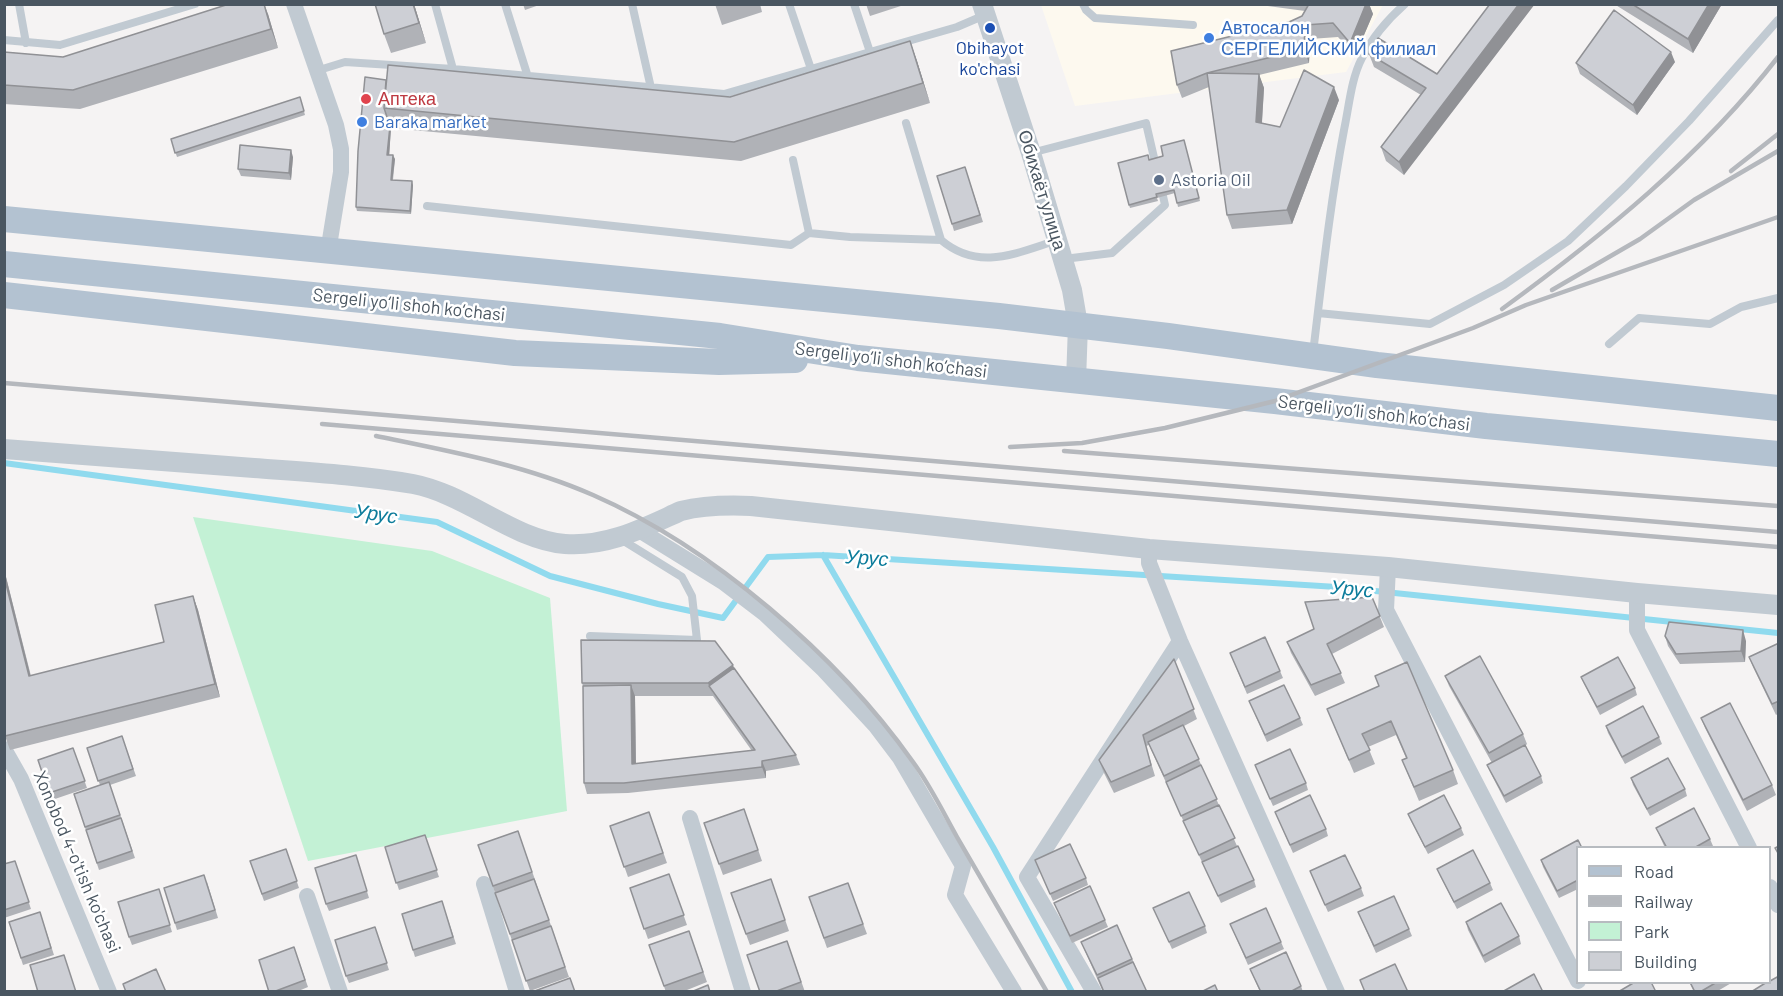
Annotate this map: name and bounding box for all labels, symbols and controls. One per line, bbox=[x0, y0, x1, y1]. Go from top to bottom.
place label: Автосалон СЕРГЕЛИЙСКИЙ филиал bbox=[1221, 17, 1436, 60]
marker: Obihayot ko'chasi bbox=[983, 21, 997, 35]
marker: Автосалон СЕРГЕЛИЙСКИЙ филиал bbox=[1202, 31, 1216, 45]
place label: Obihayot ko'chasi bbox=[956, 37, 1024, 80]
place label: Аптека bbox=[378, 88, 436, 110]
marker: Аптека bbox=[359, 92, 373, 106]
place label: Baraka market bbox=[374, 111, 487, 133]
marker: Baraka market bbox=[355, 115, 369, 129]
street label: Обихаёт улица bbox=[1013, 127, 1071, 253]
place label: Astoria Oil bbox=[1171, 169, 1251, 191]
marker: Astoria Oil bbox=[1152, 173, 1166, 187]
street label: Sergeli yo‘li shoh ko‘chasi bbox=[312, 284, 506, 326]
street label: Sergeli yo‘li shoh ko‘chasi bbox=[794, 337, 988, 383]
street label: Sergeli yo‘li shoh ko‘chasi bbox=[1277, 390, 1471, 436]
water label: Урус bbox=[353, 499, 399, 529]
water label: Урус bbox=[845, 545, 889, 571]
water label: Урус bbox=[1330, 575, 1374, 603]
street label: Xonobod 4-o'tish ko'chasi bbox=[29, 768, 125, 956]
legend bbox=[1576, 846, 1771, 984]
text: Road bbox=[1634, 860, 1674, 882]
text: Railway bbox=[1634, 890, 1693, 912]
text: Park bbox=[1634, 920, 1669, 942]
text: Building bbox=[1634, 950, 1697, 972]

